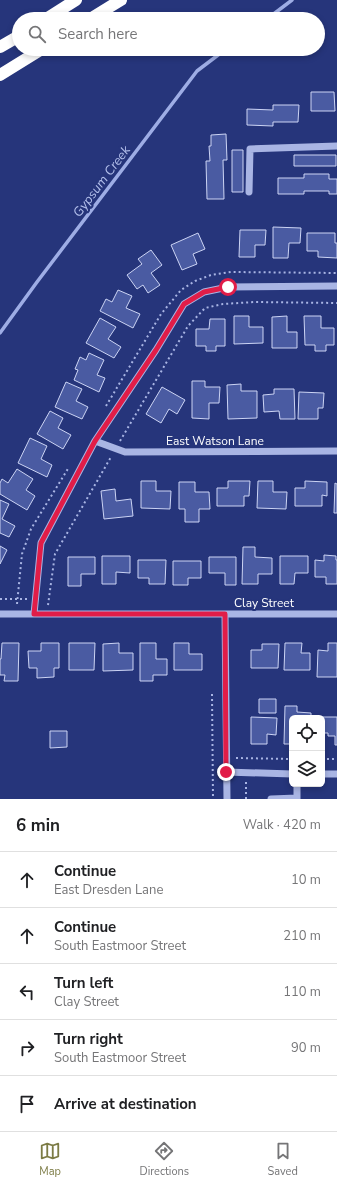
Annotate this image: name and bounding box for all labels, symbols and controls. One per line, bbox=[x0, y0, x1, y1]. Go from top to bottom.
search box bbox=[12, 12, 325, 56]
icon: search bbox=[26, 23, 48, 45]
text: Search here bbox=[58, 24, 138, 44]
water label: Gypsum Creek bbox=[69, 142, 135, 221]
route start bbox=[219, 278, 237, 296]
street label: East Watson Lane bbox=[166, 433, 264, 449]
street label: Clay Street bbox=[234, 595, 295, 611]
map controls bbox=[289, 715, 325, 787]
button: locate bbox=[289, 715, 325, 751]
button: layers bbox=[289, 751, 325, 787]
route end bbox=[217, 763, 235, 781]
text: 6 min bbox=[16, 814, 60, 837]
text: Walk · 420 m bbox=[243, 816, 321, 834]
text: Continue bbox=[54, 861, 116, 881]
icon: ahead bbox=[16, 869, 38, 891]
text: 10 m bbox=[291, 871, 321, 889]
text: East Dresden Lane bbox=[54, 881, 163, 899]
text: Continue bbox=[54, 917, 116, 937]
icon: ahead bbox=[16, 925, 38, 947]
text: 210 m bbox=[283, 927, 321, 945]
text: South Eastmoor Street bbox=[54, 937, 186, 955]
text: Turn left bbox=[54, 973, 113, 993]
icon: left bbox=[16, 981, 38, 1003]
text: 110 m bbox=[283, 983, 321, 1001]
text: Clay Street bbox=[54, 993, 119, 1011]
text: Turn right bbox=[54, 1029, 123, 1049]
icon: right bbox=[16, 1037, 38, 1059]
text: 90 m bbox=[291, 1039, 321, 1057]
text: South Eastmoor Street bbox=[54, 1049, 186, 1067]
icon: arrive bbox=[16, 1093, 38, 1115]
text: Arrive at destination bbox=[54, 1094, 197, 1114]
tab: Map bbox=[39, 1140, 61, 1179]
tab: Directions bbox=[139, 1140, 189, 1179]
tab: Saved bbox=[267, 1140, 298, 1179]

